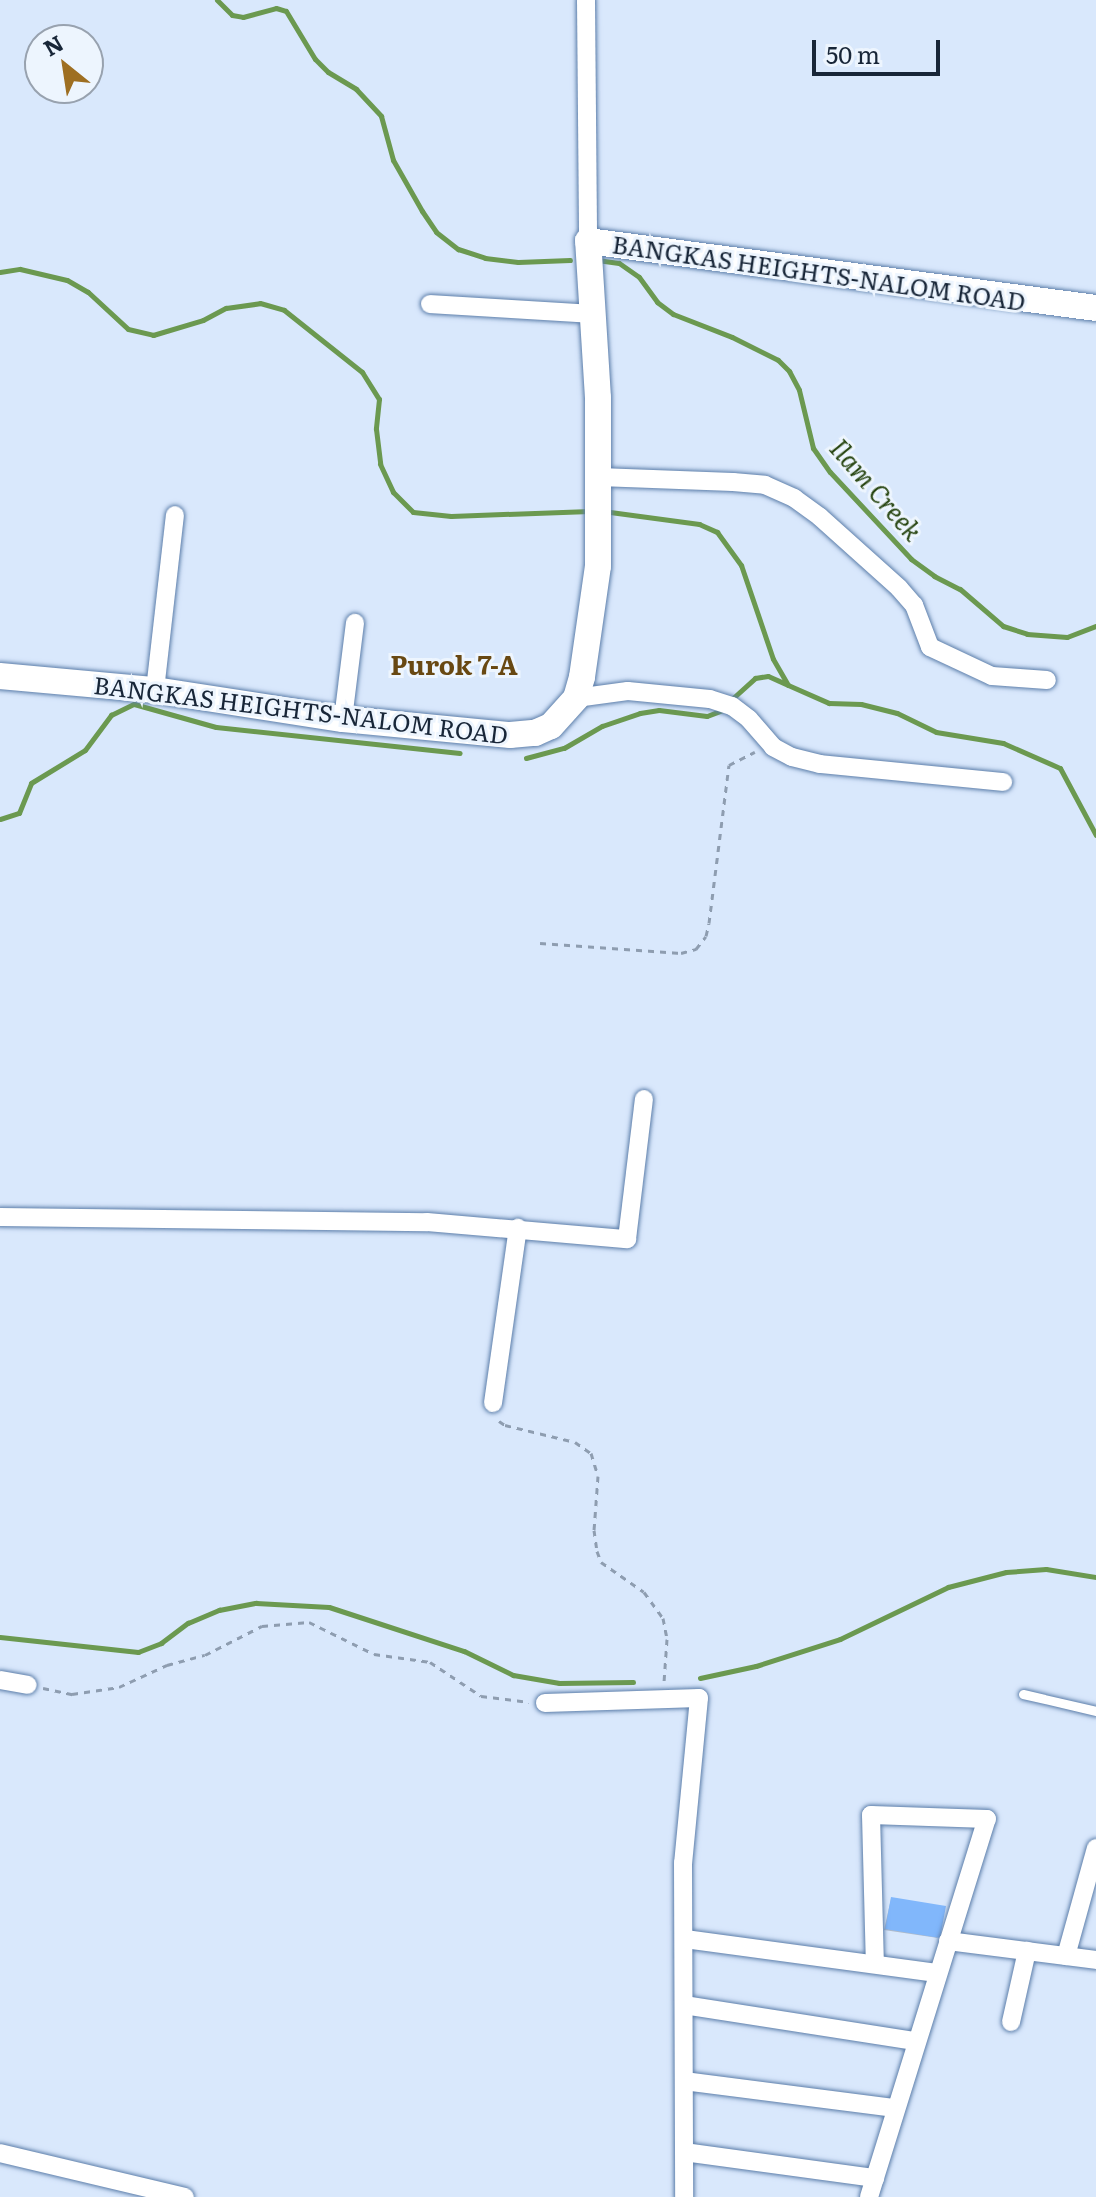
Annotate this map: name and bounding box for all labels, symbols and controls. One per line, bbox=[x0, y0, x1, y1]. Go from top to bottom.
north arrow bbox=[24, 24, 104, 104]
scale bar bbox=[816, 24, 944, 74]
text: N bbox=[37, 26, 69, 63]
text: 50 m bbox=[826, 36, 880, 71]
street label: BANGKAS HEIGHTS-NALOM ROAD bbox=[611, 229, 1027, 315]
water label: Ilam Creek bbox=[824, 432, 930, 546]
district label: Purok 7-A bbox=[390, 648, 518, 680]
street label: BANGKAS HEIGHTS-NALOM ROAD bbox=[92, 669, 510, 749]

